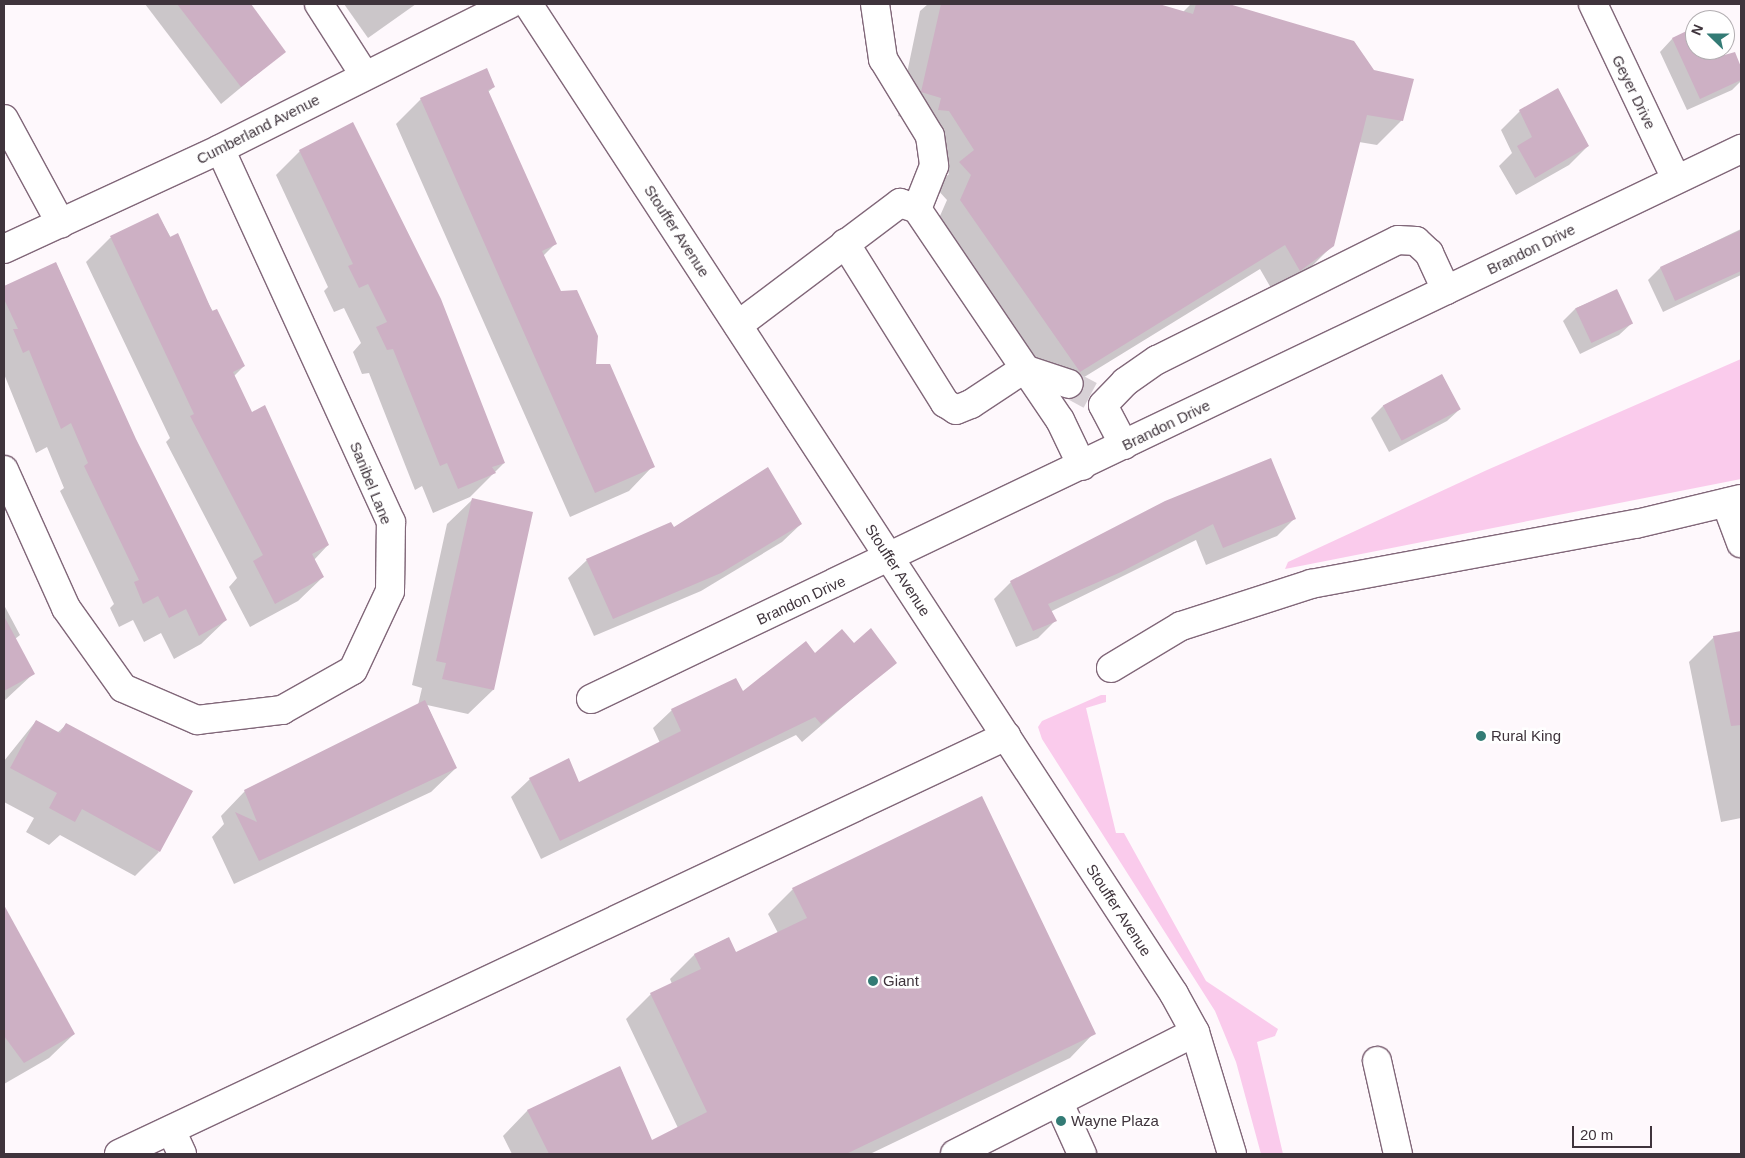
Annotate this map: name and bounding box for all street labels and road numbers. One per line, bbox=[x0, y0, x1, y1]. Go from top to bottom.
street label: Geyer Drive bbox=[1608, 52, 1660, 132]
street label: Cumberland Avenue bbox=[193, 90, 323, 168]
street label: Stouffer Avenue bbox=[640, 181, 714, 281]
street label: Brandon Drive bbox=[1484, 220, 1578, 278]
street label: Brandon Drive bbox=[1119, 396, 1213, 454]
street label: Sanibel Lane bbox=[346, 439, 396, 527]
street label: Stouffer Avenue bbox=[861, 520, 935, 620]
street label: Brandon Drive bbox=[754, 572, 848, 628]
street label: Stouffer Avenue bbox=[1082, 860, 1156, 960]

